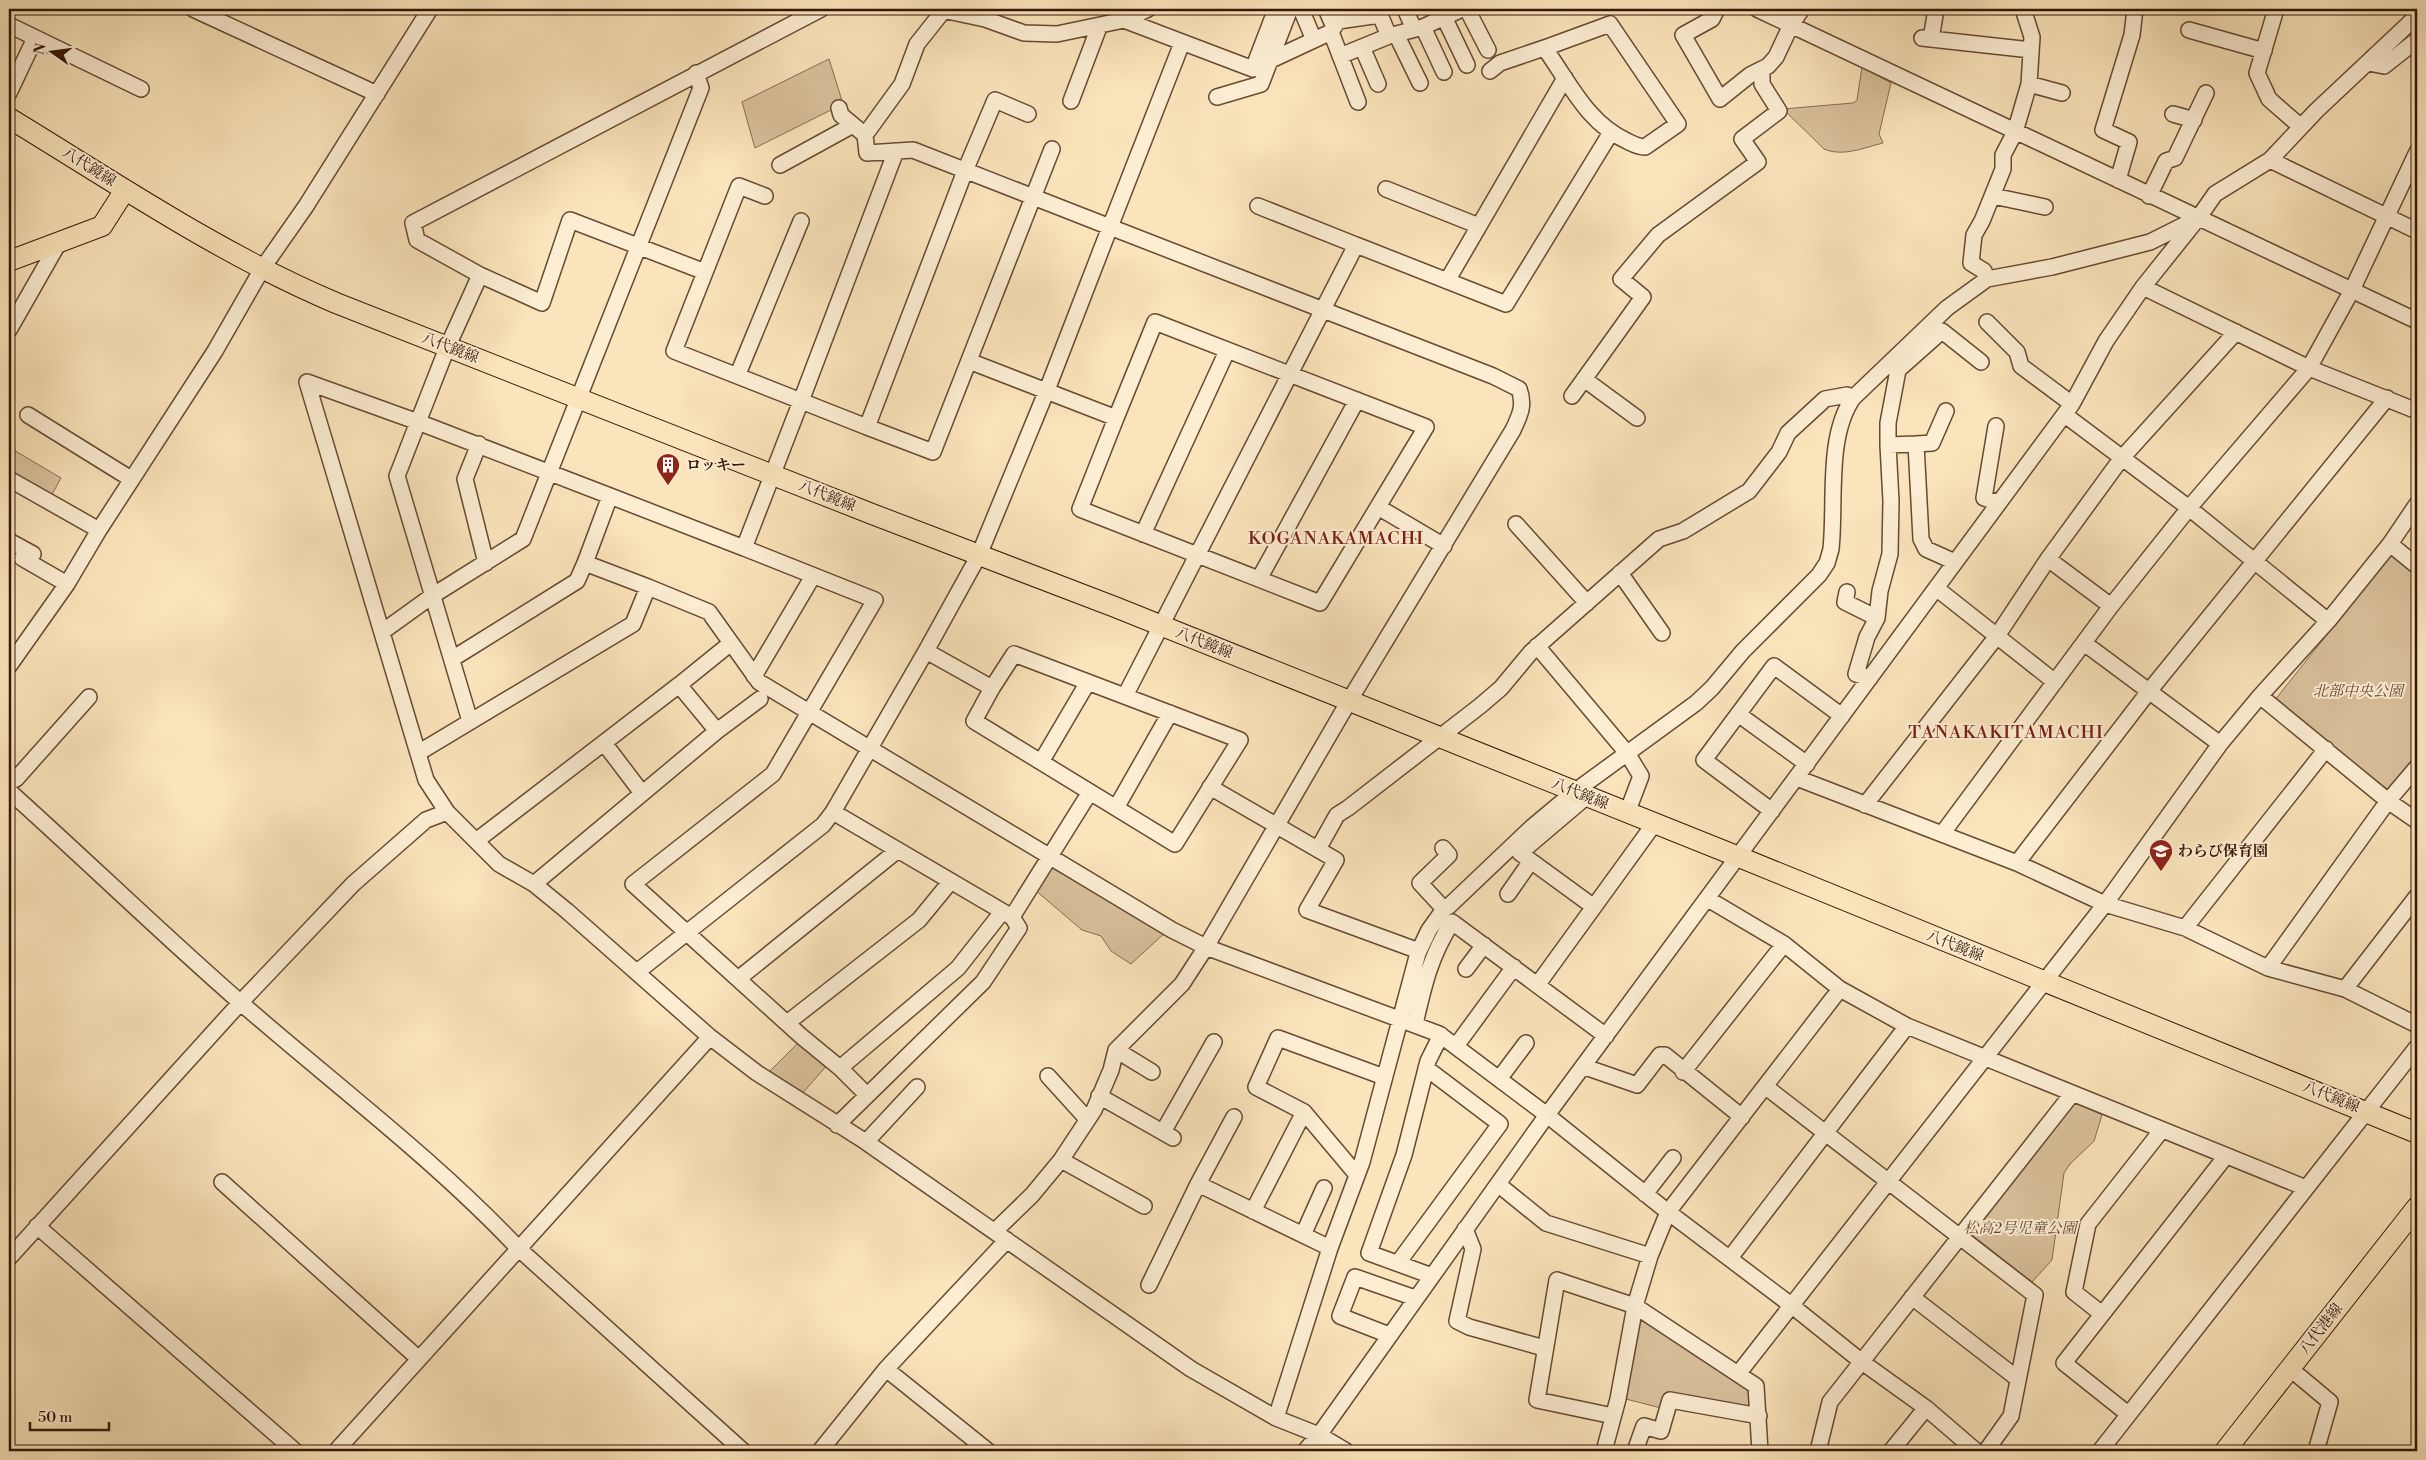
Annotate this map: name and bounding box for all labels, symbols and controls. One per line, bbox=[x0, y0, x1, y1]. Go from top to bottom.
north arrow bbox=[28, 28, 78, 78]
text: N bbox=[30, 42, 50, 57]
street label: 八代鏡線 bbox=[59, 143, 119, 191]
street label: 八代鏡線 bbox=[419, 328, 481, 368]
building icon: ロッキー bbox=[655, 452, 681, 486]
place label: ロッキー bbox=[686, 456, 746, 475]
street label: 八代鏡線 bbox=[796, 476, 858, 516]
district label: KOGANAKAMACHI bbox=[1248, 527, 1424, 550]
street label: 八代鏡線 bbox=[1173, 623, 1235, 663]
park label: 北部中央公園 bbox=[2313, 682, 2406, 701]
district label: TANAKAKITAMACHI bbox=[1908, 721, 2104, 744]
street label: 八代鏡線 bbox=[1549, 774, 1611, 814]
school or university icon: わらび保育園 bbox=[2148, 838, 2174, 872]
place label: わらび保育園 bbox=[2178, 842, 2268, 861]
street label: 八代鏡線 bbox=[1924, 926, 1986, 966]
street label: 八代鏡線 bbox=[2300, 1077, 2362, 1117]
park label: 松高2号児童公園 bbox=[1963, 1219, 2080, 1238]
street label: 八代港線 bbox=[2295, 1300, 2347, 1358]
scale bar bbox=[30, 1400, 109, 1432]
text: 50 m bbox=[38, 1408, 72, 1427]

